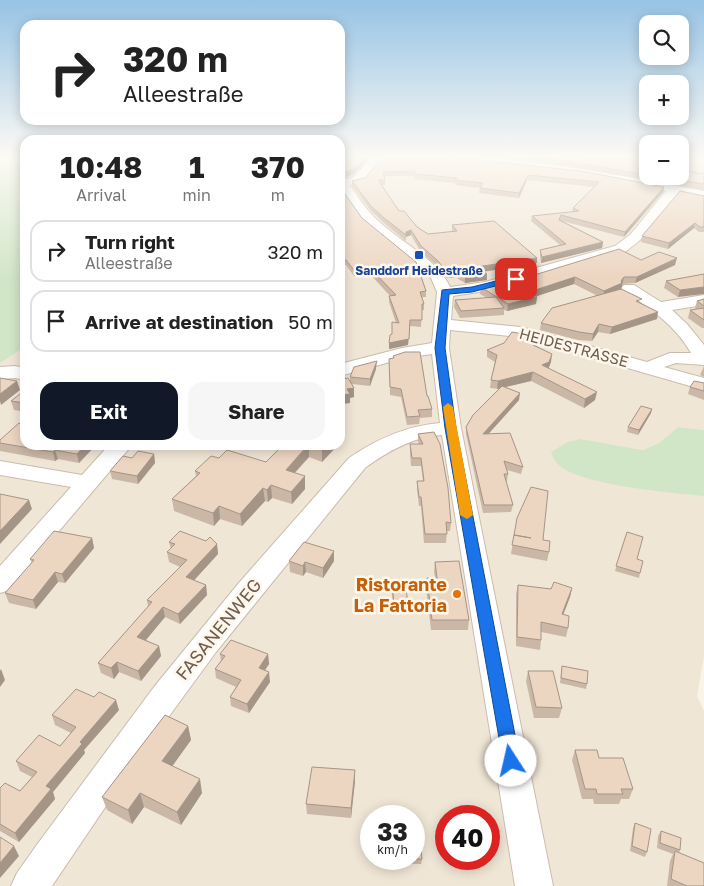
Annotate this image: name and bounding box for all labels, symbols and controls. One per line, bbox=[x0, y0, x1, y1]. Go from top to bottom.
map controls bbox=[639, 15, 689, 185]
button: search bbox=[639, 15, 689, 65]
text: 320 m bbox=[123, 38, 228, 80]
icon: right bbox=[40, 40, 105, 105]
button: + bbox=[639, 75, 689, 125]
text: Alleestraße bbox=[123, 80, 243, 107]
button: − bbox=[639, 135, 689, 185]
text: 10:48 bbox=[60, 149, 143, 185]
text: 1 bbox=[189, 149, 204, 185]
text: 370 bbox=[251, 149, 305, 185]
text: Arrival bbox=[76, 185, 126, 205]
text: min bbox=[183, 185, 211, 205]
text: m bbox=[271, 185, 285, 205]
text: Turn right bbox=[85, 230, 175, 253]
icon: right bbox=[42, 237, 70, 265]
text: 320 m bbox=[268, 240, 323, 263]
marker: Sanddorf Heidestraße bbox=[413, 249, 425, 261]
text: Alleestraße bbox=[85, 253, 173, 273]
pin bbox=[495, 258, 537, 300]
place label: Sanddorf Heidestraße bbox=[355, 263, 483, 278]
icon: arrive bbox=[502, 265, 530, 293]
icon: arrive bbox=[42, 307, 70, 335]
text: Arrive at destination bbox=[85, 310, 273, 333]
text: 50 m bbox=[288, 310, 333, 333]
street label: HEIDESTRASSE bbox=[518, 324, 630, 370]
button: Exit bbox=[40, 382, 178, 440]
button: Share bbox=[188, 382, 325, 440]
place label: Ristorante La Fattoria bbox=[353, 573, 447, 616]
street label: FASANENWEG bbox=[170, 574, 266, 684]
marker: Ristorante La Fattoria bbox=[451, 588, 463, 600]
position arrow bbox=[484, 734, 536, 786]
speed limit sign: 40 bbox=[435, 805, 500, 870]
text: 33 bbox=[377, 816, 408, 847]
text: km/h bbox=[377, 842, 408, 857]

